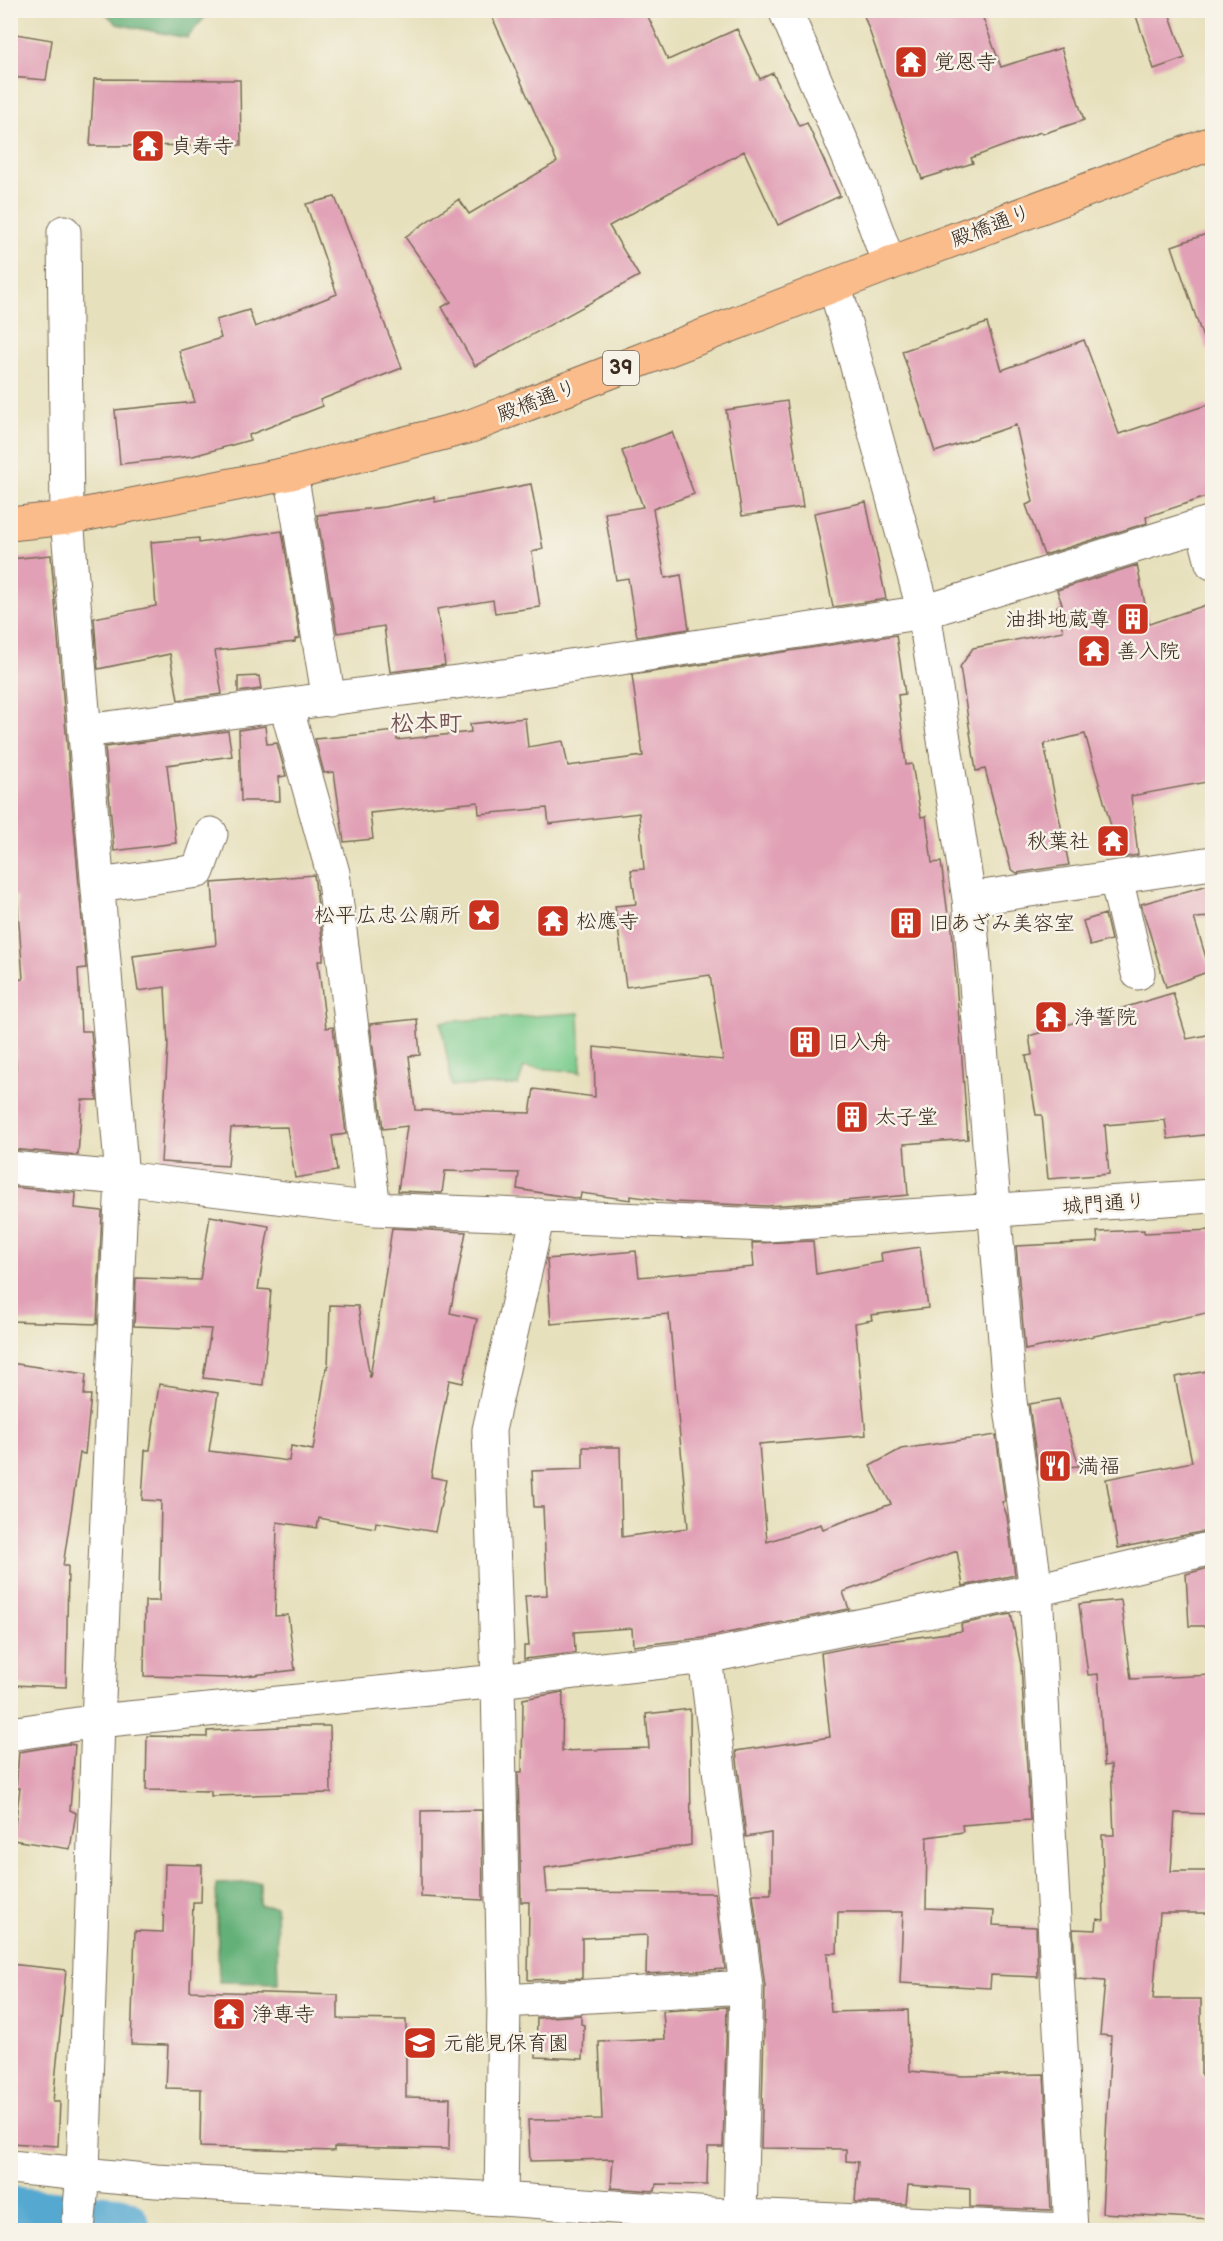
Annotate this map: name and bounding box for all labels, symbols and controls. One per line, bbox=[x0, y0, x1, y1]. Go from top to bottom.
temple icon: 覚恩寺 bbox=[893, 44, 929, 80]
place label: 覚恩寺 bbox=[934, 50, 997, 75]
temple icon: 貞寿寺 bbox=[130, 128, 166, 164]
place label: 貞寿寺 bbox=[171, 134, 234, 159]
street label: 殿橋通り bbox=[947, 199, 1035, 253]
road number: 39 bbox=[603, 351, 639, 385]
street label: 殿橋通り bbox=[493, 374, 581, 428]
building icon: 油掛地蔵尊 bbox=[1115, 601, 1151, 637]
place label: 油掛地蔵尊 bbox=[1005, 607, 1110, 632]
temple icon: 善入院 bbox=[1076, 633, 1112, 669]
place label: 善入院 bbox=[1117, 639, 1180, 664]
district label: 松本町 bbox=[390, 709, 462, 738]
temple icon: 秋葉社 bbox=[1095, 823, 1131, 859]
place label: 秋葉社 bbox=[1027, 829, 1090, 854]
place icon: 松平広忠公廟所 bbox=[466, 897, 502, 933]
place label: 松平広忠公廟所 bbox=[314, 903, 461, 928]
temple icon: 松應寺 bbox=[535, 903, 571, 939]
building icon: 旧あざみ美容室 bbox=[888, 905, 924, 941]
place label: 松應寺 bbox=[576, 909, 639, 934]
place label: 旧あざみ美容室 bbox=[929, 911, 1075, 936]
temple icon: 浄誓院 bbox=[1033, 999, 1069, 1035]
place label: 浄誓院 bbox=[1074, 1005, 1137, 1030]
building icon: 旧入舟 bbox=[787, 1024, 823, 1060]
place label: 旧入舟 bbox=[828, 1030, 891, 1055]
building icon: 太子堂 bbox=[834, 1099, 870, 1135]
place label: 太子堂 bbox=[875, 1105, 938, 1130]
street label: 城門通り bbox=[1061, 1189, 1147, 1219]
restaurant icon: 満福 bbox=[1037, 1448, 1073, 1484]
place label: 満福 bbox=[1078, 1454, 1120, 1479]
temple icon: 浄専寺 bbox=[211, 1996, 247, 2032]
place label: 浄専寺 bbox=[252, 2002, 315, 2027]
school or university icon: 元能見保育園 bbox=[402, 2025, 438, 2061]
place label: 元能見保育園 bbox=[443, 2031, 569, 2056]

